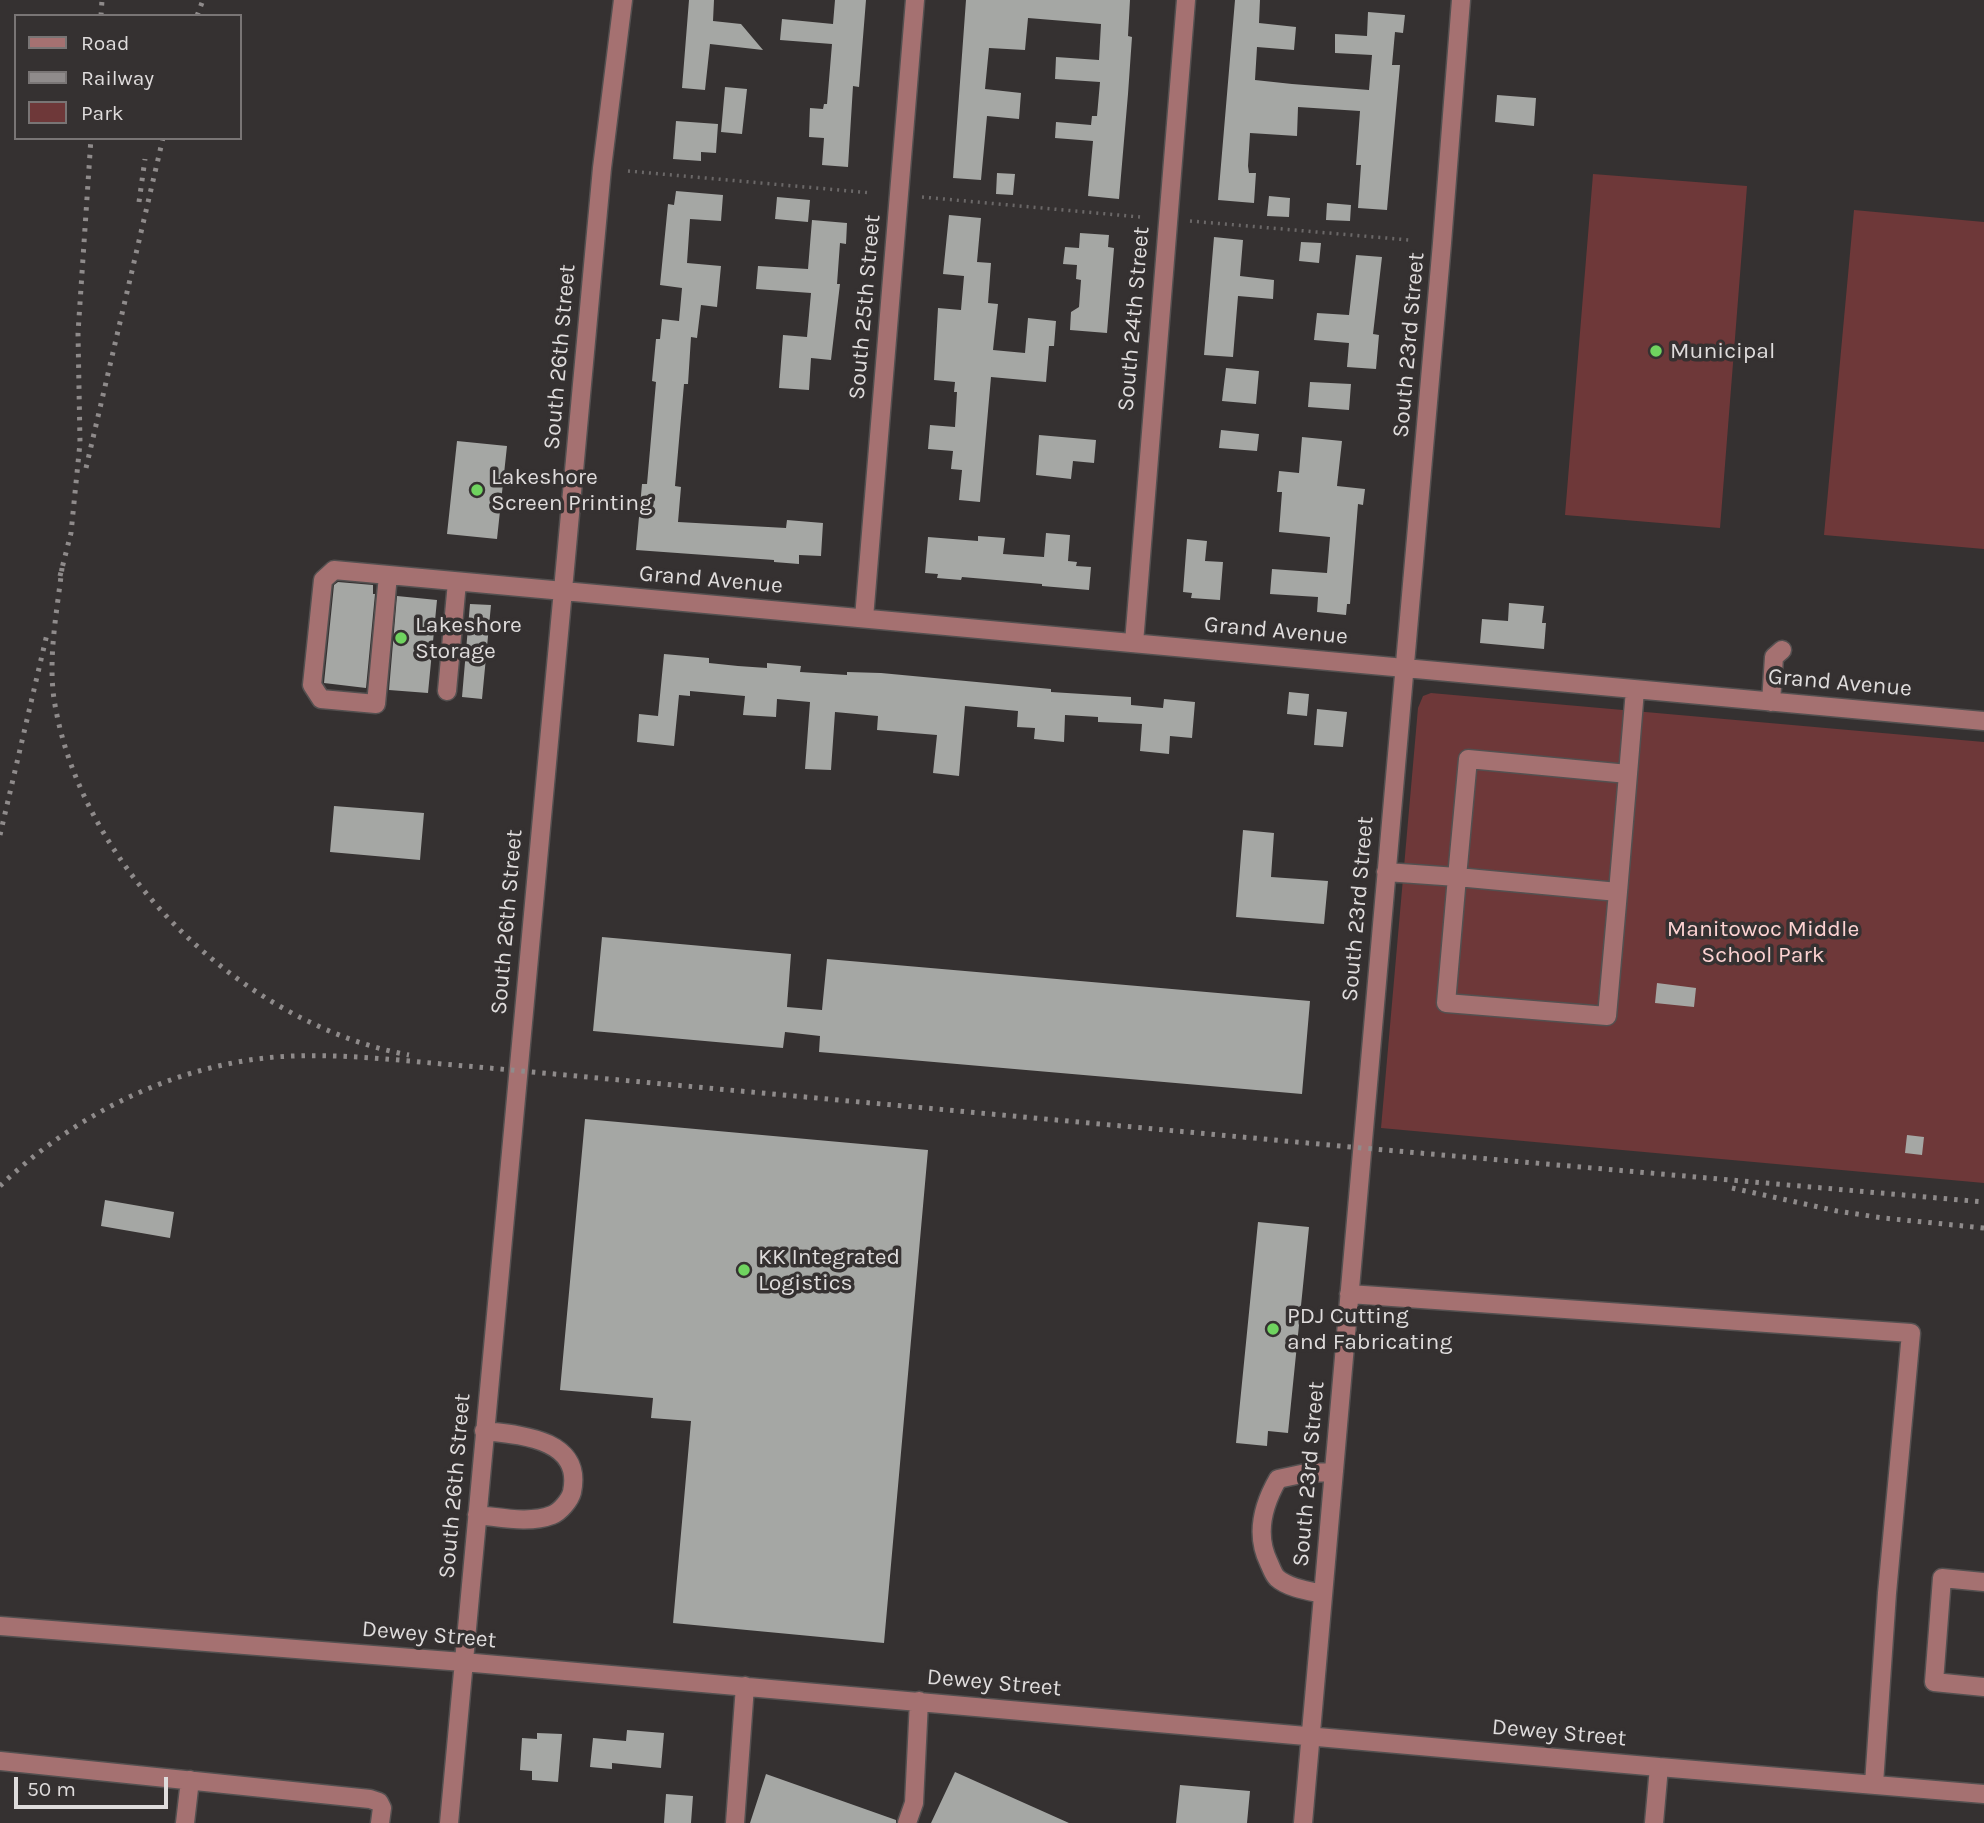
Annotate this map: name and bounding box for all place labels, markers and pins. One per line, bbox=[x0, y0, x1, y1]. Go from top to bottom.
place label: Municipal bbox=[1670, 337, 1775, 365]
marker: Municipal bbox=[1648, 343, 1664, 359]
place label: Lakeshore Screen Printing bbox=[491, 463, 652, 517]
marker: Lakeshore Screen Printing bbox=[469, 482, 485, 498]
place label: Lakeshore Storage bbox=[415, 611, 522, 665]
marker: Lakeshore Storage bbox=[393, 630, 409, 646]
place label: KK Integrated Logistics bbox=[758, 1243, 900, 1297]
marker: KK Integrated Logistics bbox=[736, 1262, 752, 1278]
place label: PDJ Cutting and Fabricating bbox=[1287, 1302, 1452, 1356]
marker: PDJ Cutting and Fabricating bbox=[1265, 1321, 1281, 1337]

